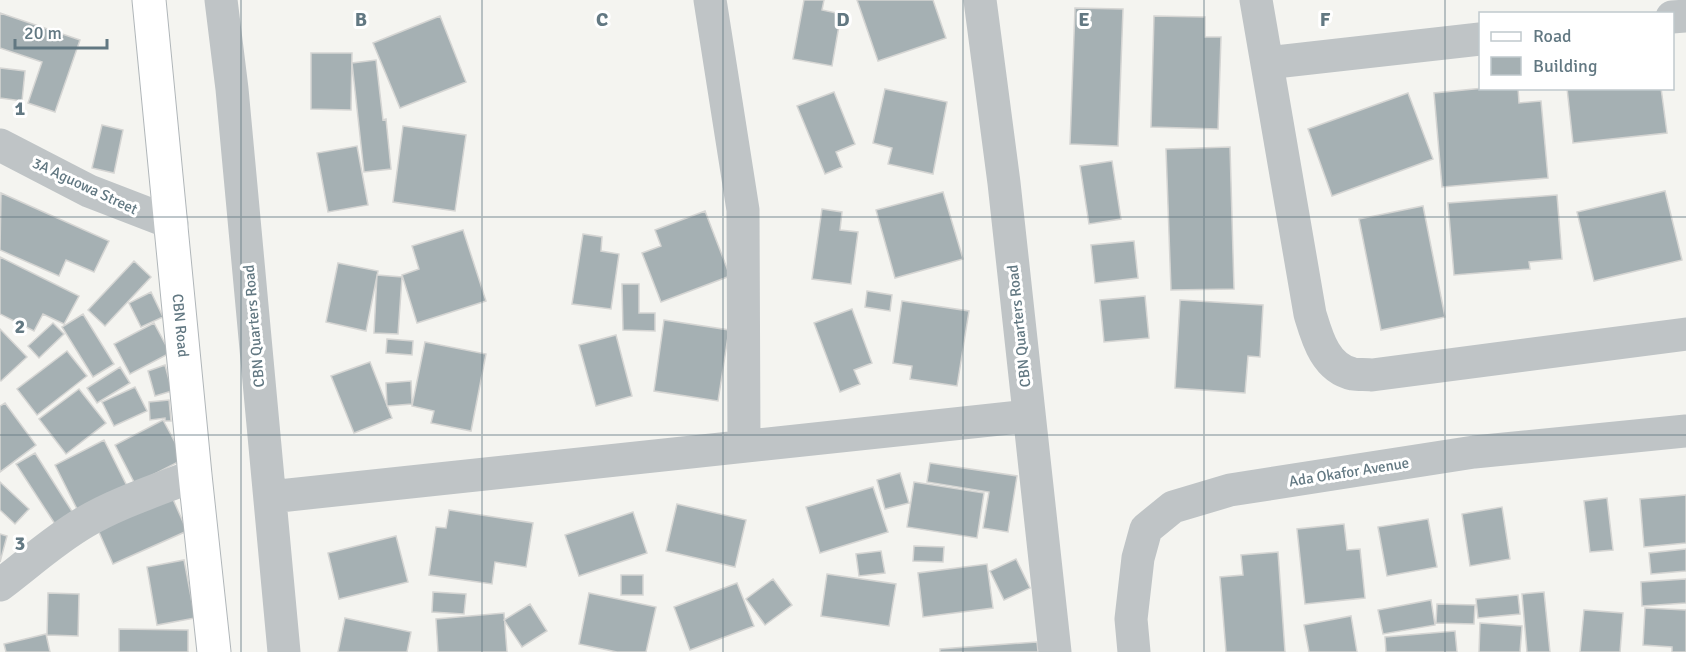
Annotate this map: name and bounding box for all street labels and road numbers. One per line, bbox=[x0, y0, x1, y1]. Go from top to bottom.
street label: 3A Aguowa Street bbox=[30, 154, 140, 218]
street label: CBN Quarters Road bbox=[240, 264, 268, 388]
street label: CBN Quarters Road bbox=[1004, 264, 1034, 388]
street label: CBN Road bbox=[168, 293, 193, 358]
street label: Ada Okafor Avenue bbox=[1288, 454, 1410, 490]

